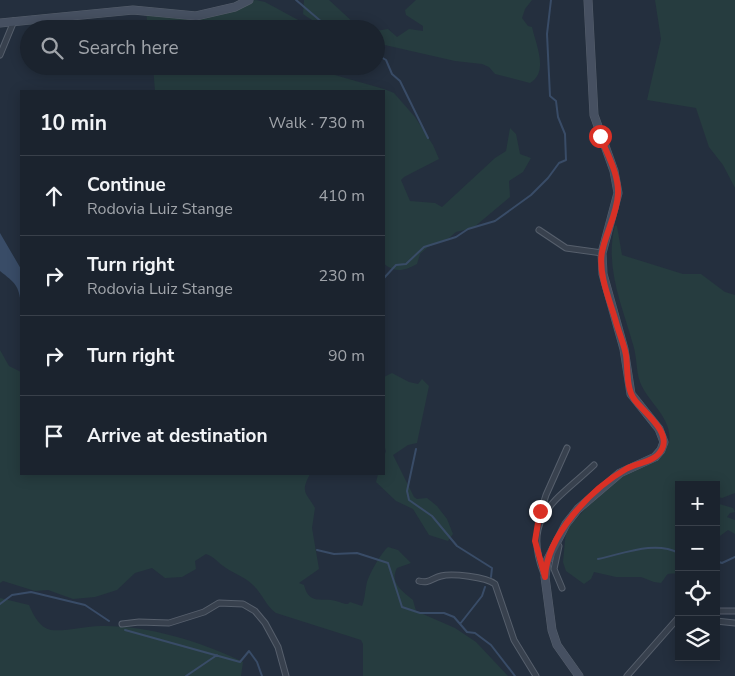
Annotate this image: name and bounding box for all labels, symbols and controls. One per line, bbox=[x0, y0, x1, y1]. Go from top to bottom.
search box bbox=[20, 20, 385, 75]
icon: search bbox=[38, 34, 66, 62]
text: Search here bbox=[78, 35, 179, 61]
text: 10 min bbox=[40, 109, 107, 137]
text: Walk · 730 m bbox=[269, 112, 365, 134]
route start bbox=[589, 125, 612, 148]
text: Continue bbox=[87, 172, 166, 198]
icon: ahead bbox=[40, 182, 68, 210]
text: 410 m bbox=[318, 185, 365, 207]
text: Rodovia Luiz Stange bbox=[87, 198, 233, 220]
text: Turn right bbox=[87, 252, 174, 278]
icon: right bbox=[40, 262, 68, 290]
text: 230 m bbox=[318, 265, 365, 287]
text: Rodovia Luiz Stange bbox=[87, 278, 233, 300]
icon: right bbox=[40, 342, 68, 370]
text: Turn right bbox=[87, 343, 174, 369]
text: 90 m bbox=[328, 345, 365, 367]
icon: arrive bbox=[40, 422, 68, 450]
text: Arrive at destination bbox=[87, 423, 268, 449]
map controls bbox=[675, 481, 720, 661]
button: + bbox=[675, 481, 720, 526]
route end bbox=[529, 500, 552, 523]
button: − bbox=[675, 526, 720, 571]
button: locate bbox=[675, 571, 720, 616]
button: layers bbox=[675, 616, 720, 661]

